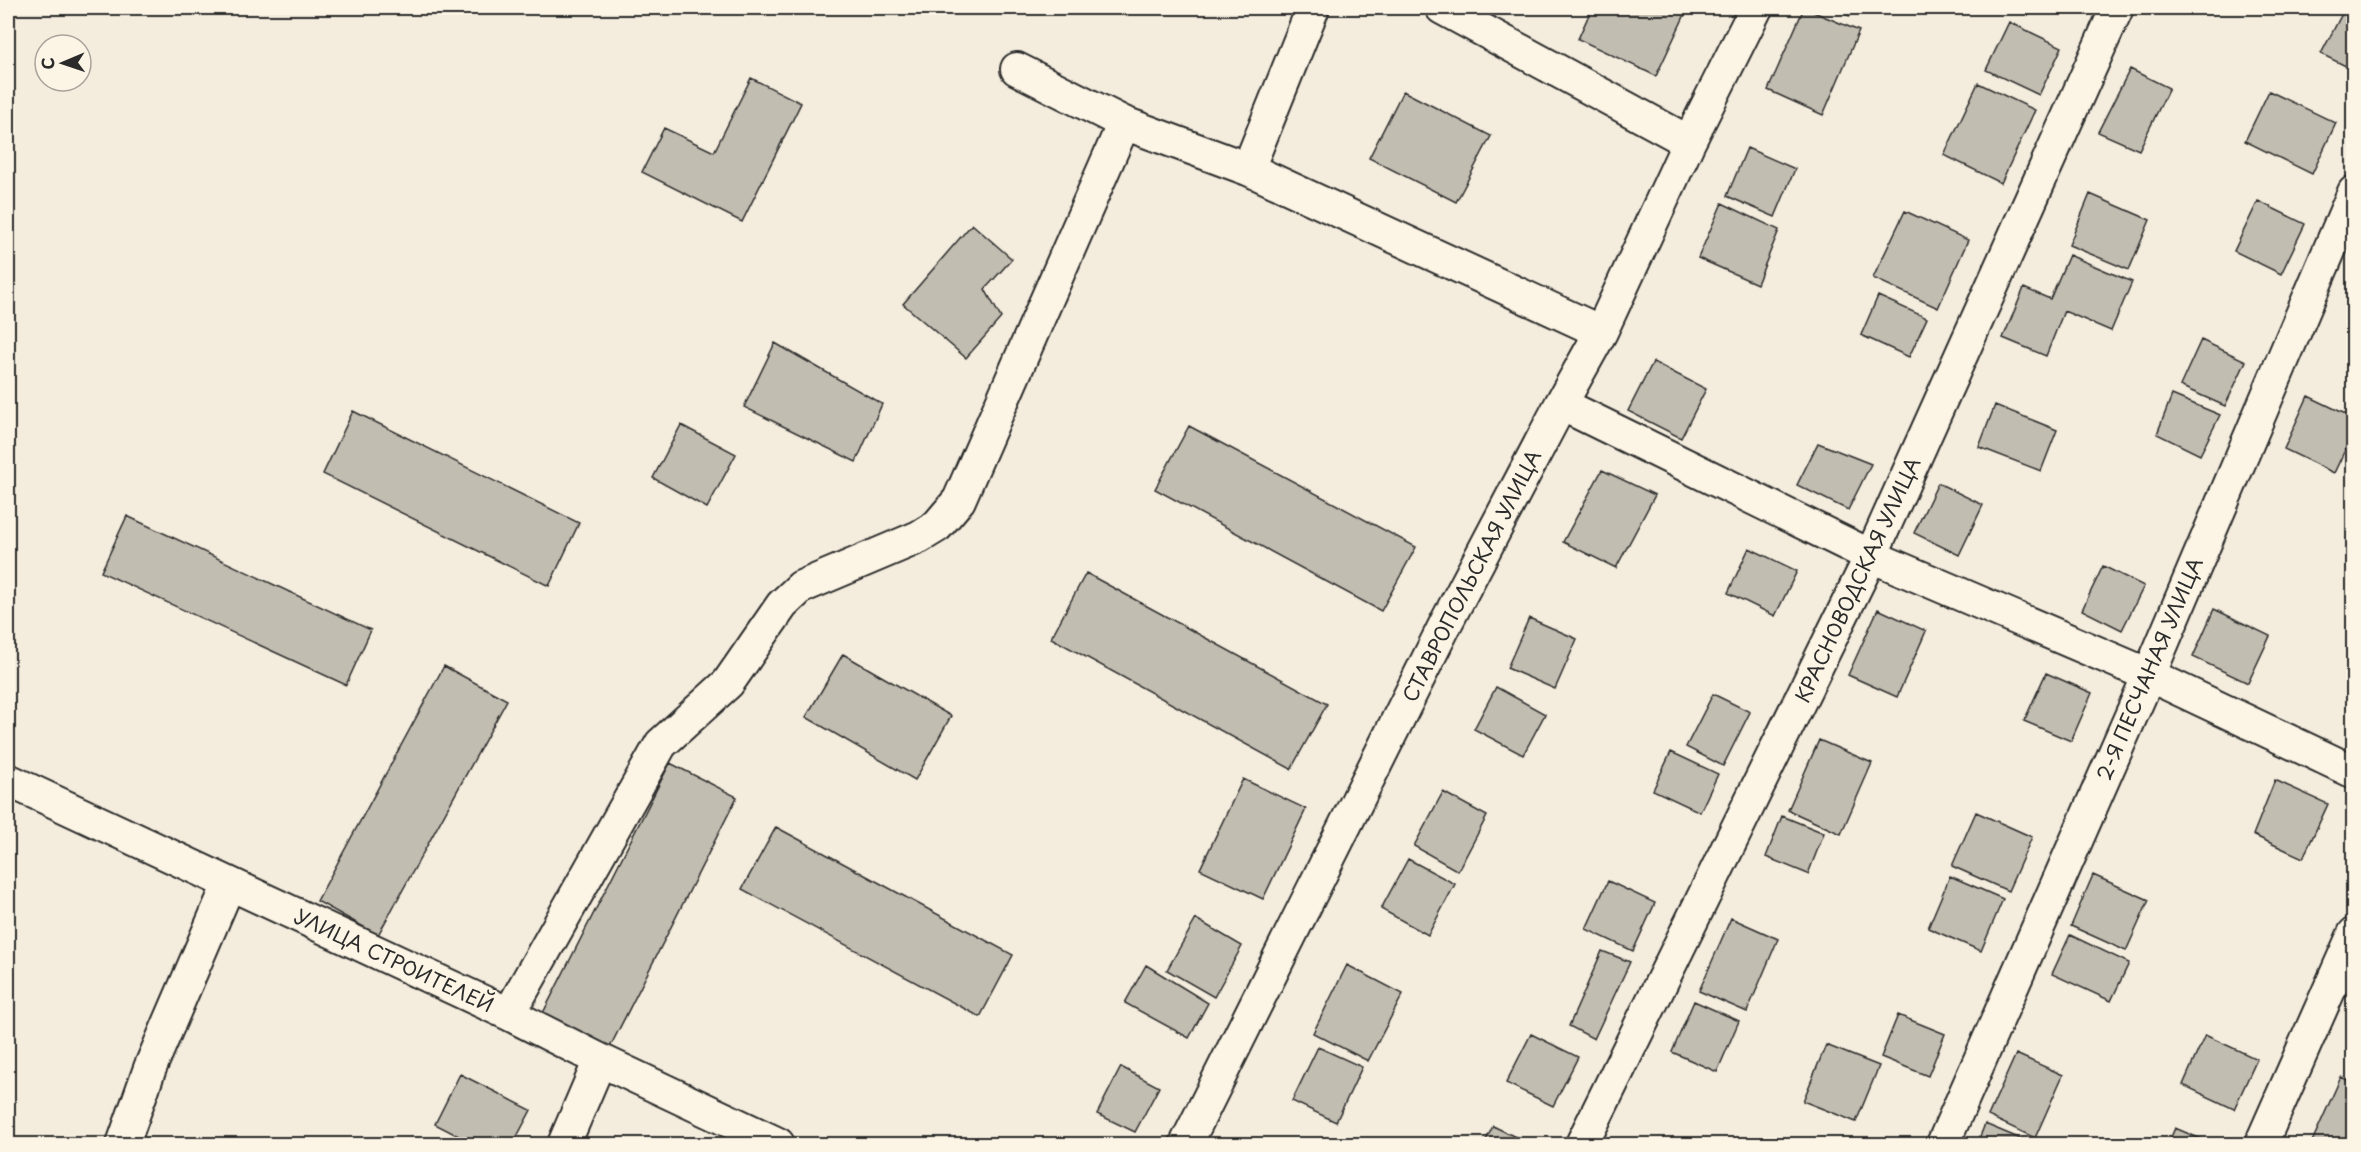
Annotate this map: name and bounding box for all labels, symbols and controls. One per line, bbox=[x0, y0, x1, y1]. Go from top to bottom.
north arrow bbox=[33, 33, 93, 93]
text: С bbox=[35, 57, 59, 70]
street label: СТАВРОПОЛЬСКАЯ УЛИЦА bbox=[1394, 444, 1548, 707]
street label: КРАСНОВОДСКАЯ УЛИЦА bbox=[1787, 452, 1927, 707]
street label: 2-Я ПЕСЧАНАЯ УЛИЦА bbox=[2088, 552, 2210, 785]
street label: УЛИЦА СТРОИТЕЛЕЙ bbox=[290, 901, 499, 1019]

